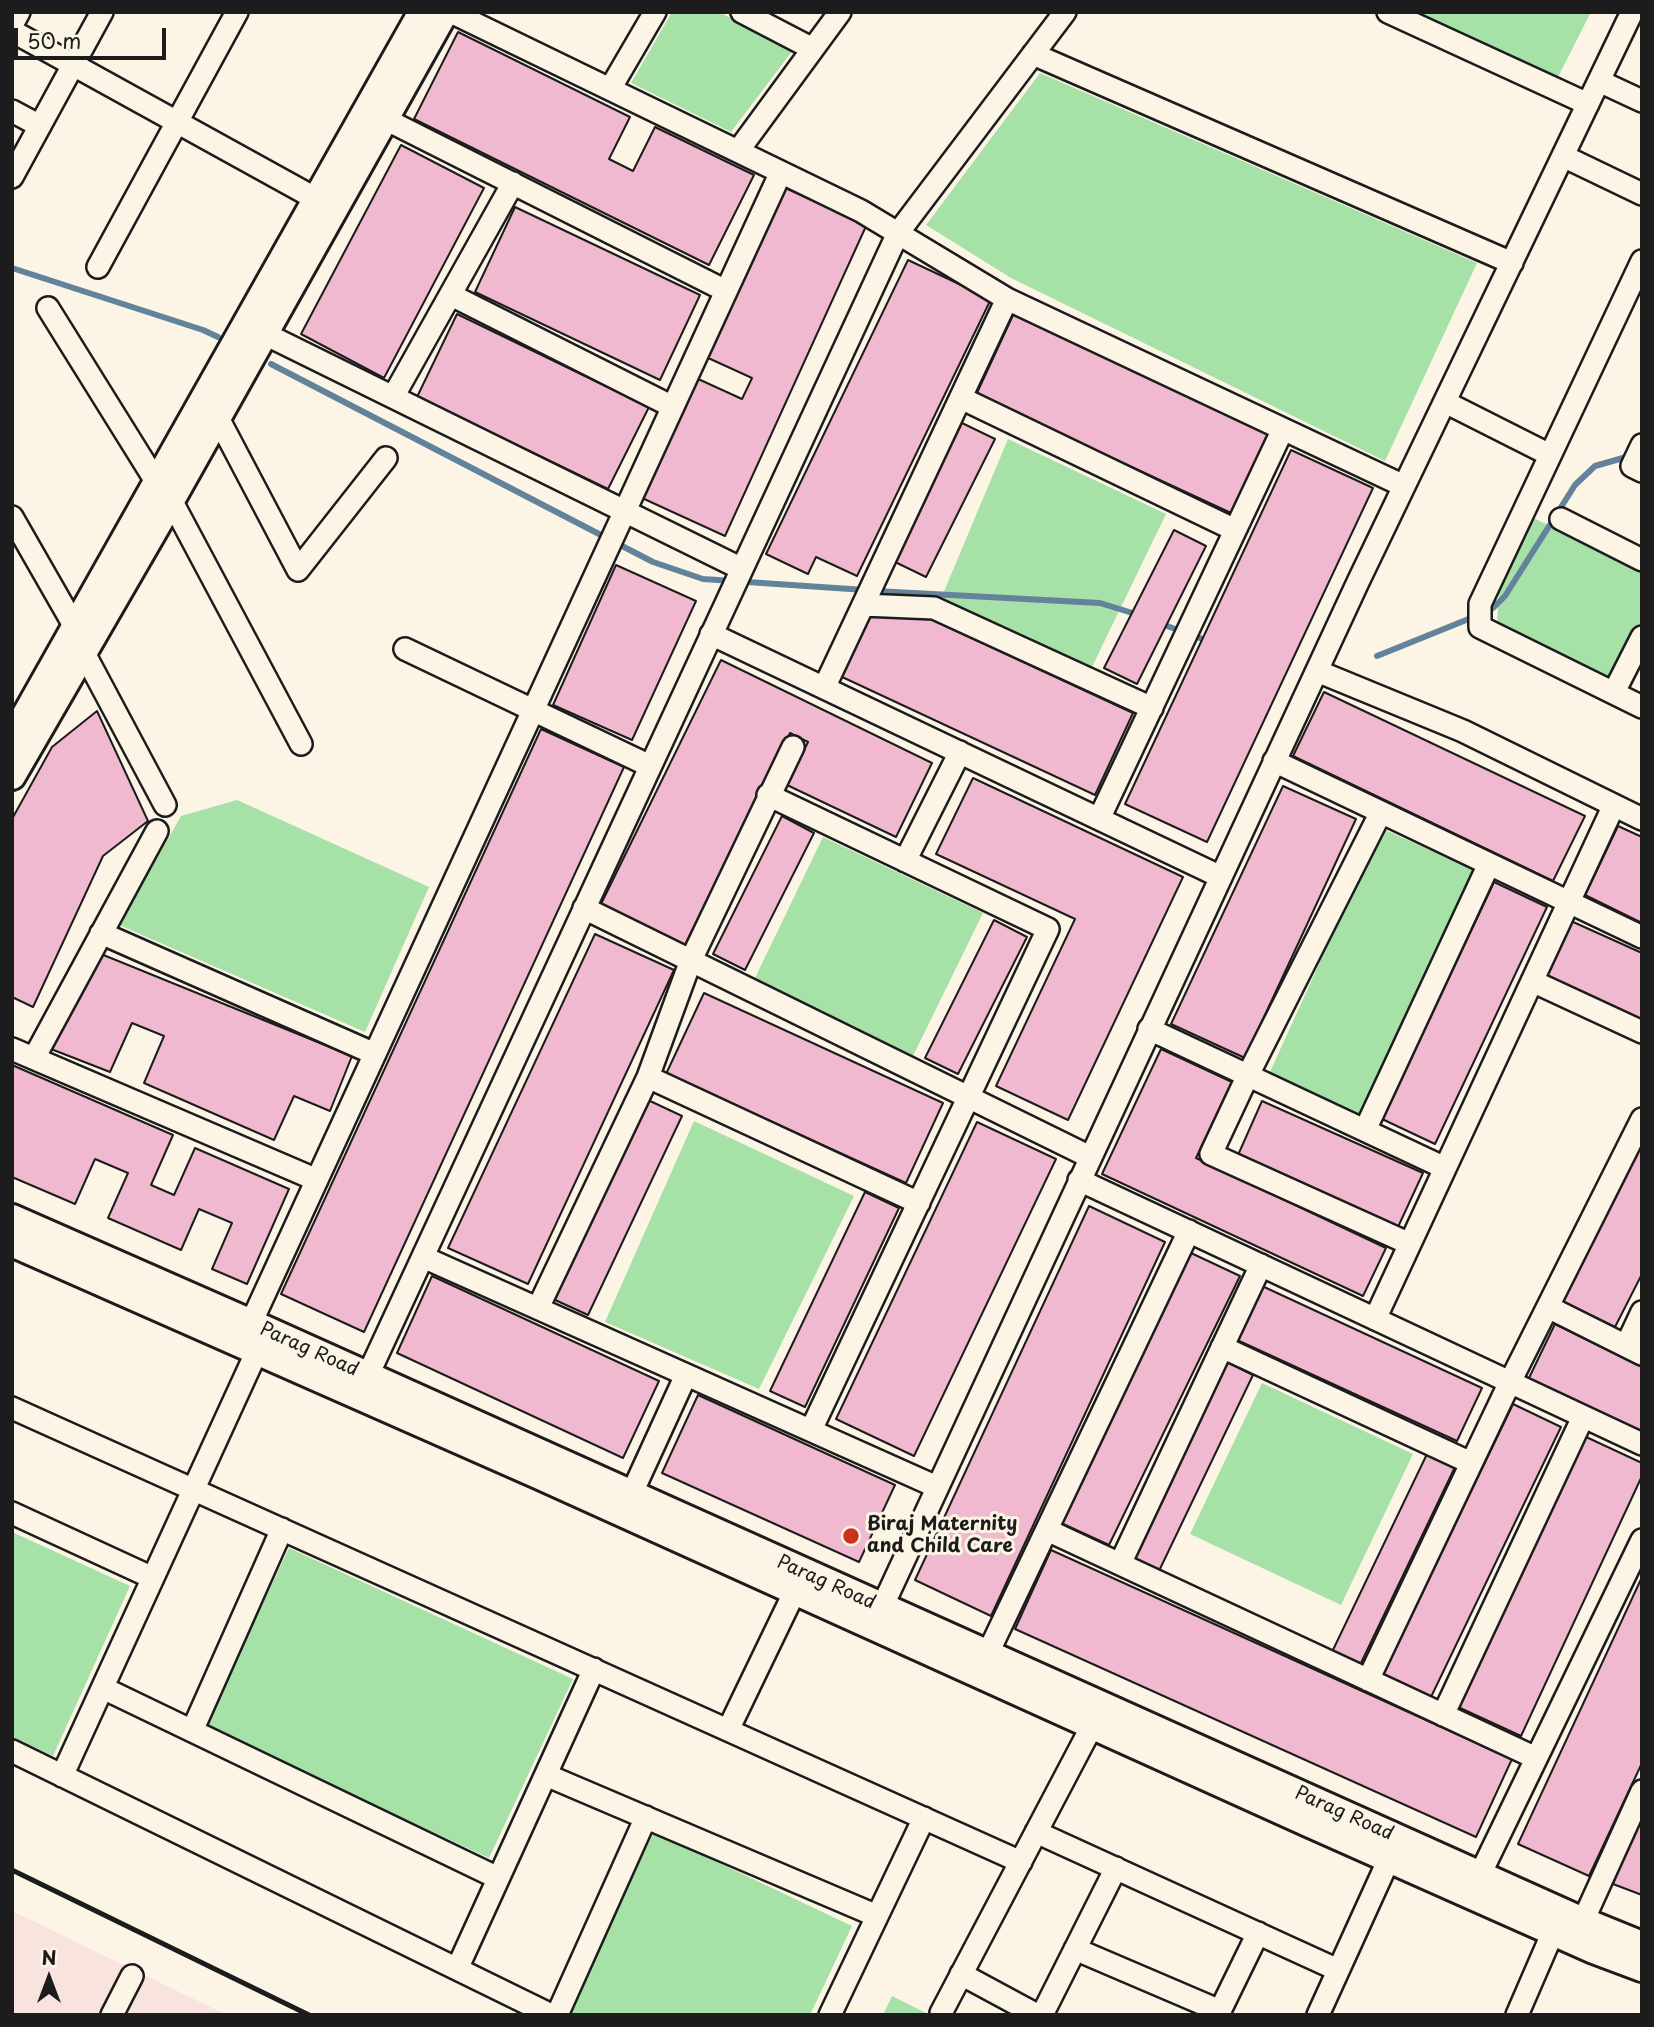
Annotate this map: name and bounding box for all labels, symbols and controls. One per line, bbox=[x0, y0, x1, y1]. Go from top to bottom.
scale bar bbox=[18, 14, 170, 58]
text: 50 m bbox=[27, 24, 81, 56]
street label: Parag Road bbox=[256, 1318, 362, 1382]
place label: Biraj Maternity and Child Care bbox=[867, 1514, 1017, 1558]
marker: Biraj Maternity and Child Care bbox=[841, 1526, 861, 1546]
street label: Parag Road bbox=[773, 1551, 879, 1615]
street label: Parag Road bbox=[1291, 1782, 1397, 1846]
north arrow bbox=[14, 1943, 84, 2013]
text: N bbox=[41, 1943, 57, 1971]

